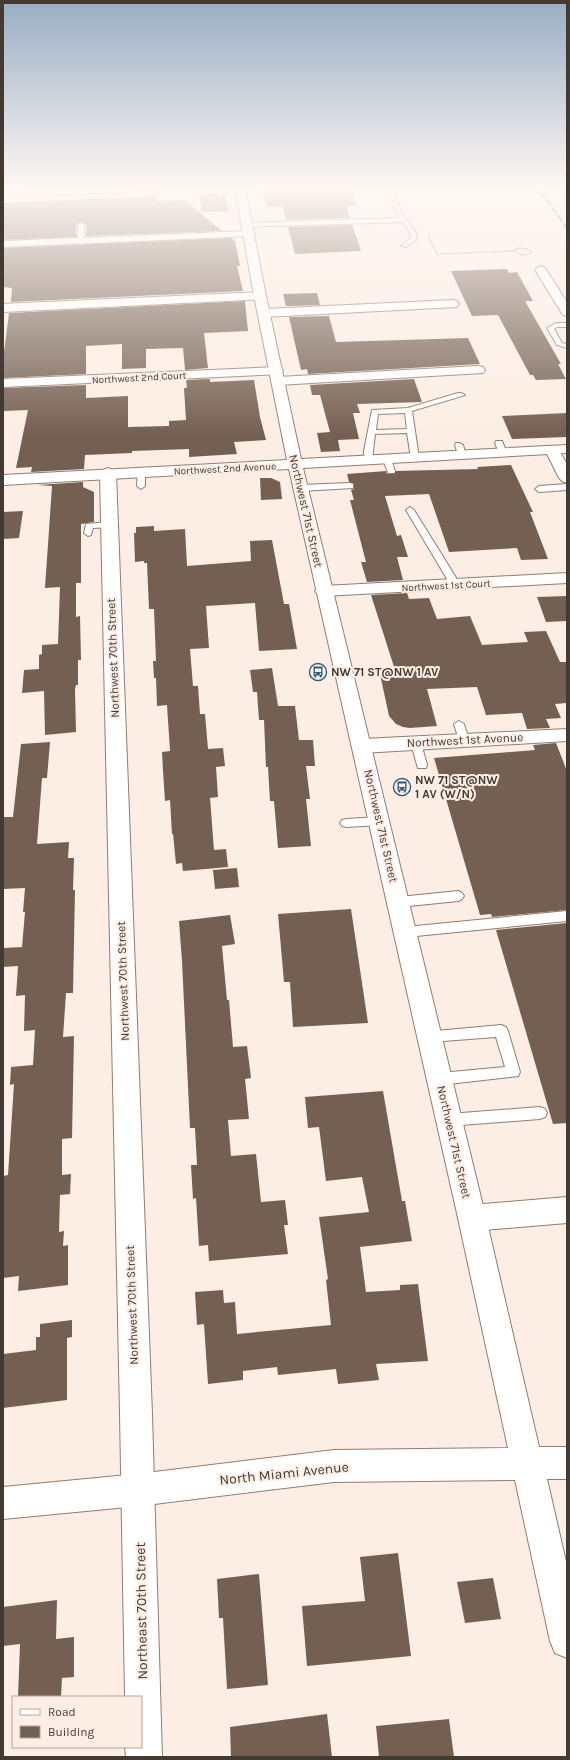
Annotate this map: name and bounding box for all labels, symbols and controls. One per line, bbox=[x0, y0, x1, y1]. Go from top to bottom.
street label: Northwest 2nd Court bbox=[91, 370, 187, 386]
street label: Northwest 71st Street bbox=[286, 453, 326, 569]
street label: Northwest 2nd Avenue bbox=[174, 460, 277, 478]
street label: Northwest 1st Court bbox=[401, 578, 491, 594]
street label: Northwest 70th Street bbox=[104, 597, 122, 718]
bus stop icon: NW 71 ST@NW 1 AV bbox=[308, 662, 328, 682]
place label: NW 71 ST@NW 1 AV bbox=[331, 665, 439, 679]
street label: Northwest 1st Avenue bbox=[406, 730, 524, 750]
street label: Northwest 71st Street bbox=[361, 768, 401, 884]
place label: NW 71 ST@NW 1 AV (W/N) bbox=[415, 773, 498, 801]
bus stop icon: NW 71 ST@NW 1 AV (W/N) bbox=[392, 777, 412, 797]
street label: Northwest 70th Street bbox=[114, 920, 132, 1041]
street label: Northwest 71st Street bbox=[434, 1084, 474, 1200]
street label: Northwest 70th Street bbox=[123, 1244, 141, 1365]
street label: North Miami Avenue bbox=[219, 1458, 349, 1489]
street label: Northeast 70th Street bbox=[132, 1542, 151, 1680]
legend bbox=[12, 1696, 142, 1748]
text: Road bbox=[48, 1705, 76, 1719]
text: Building bbox=[48, 1725, 95, 1739]

